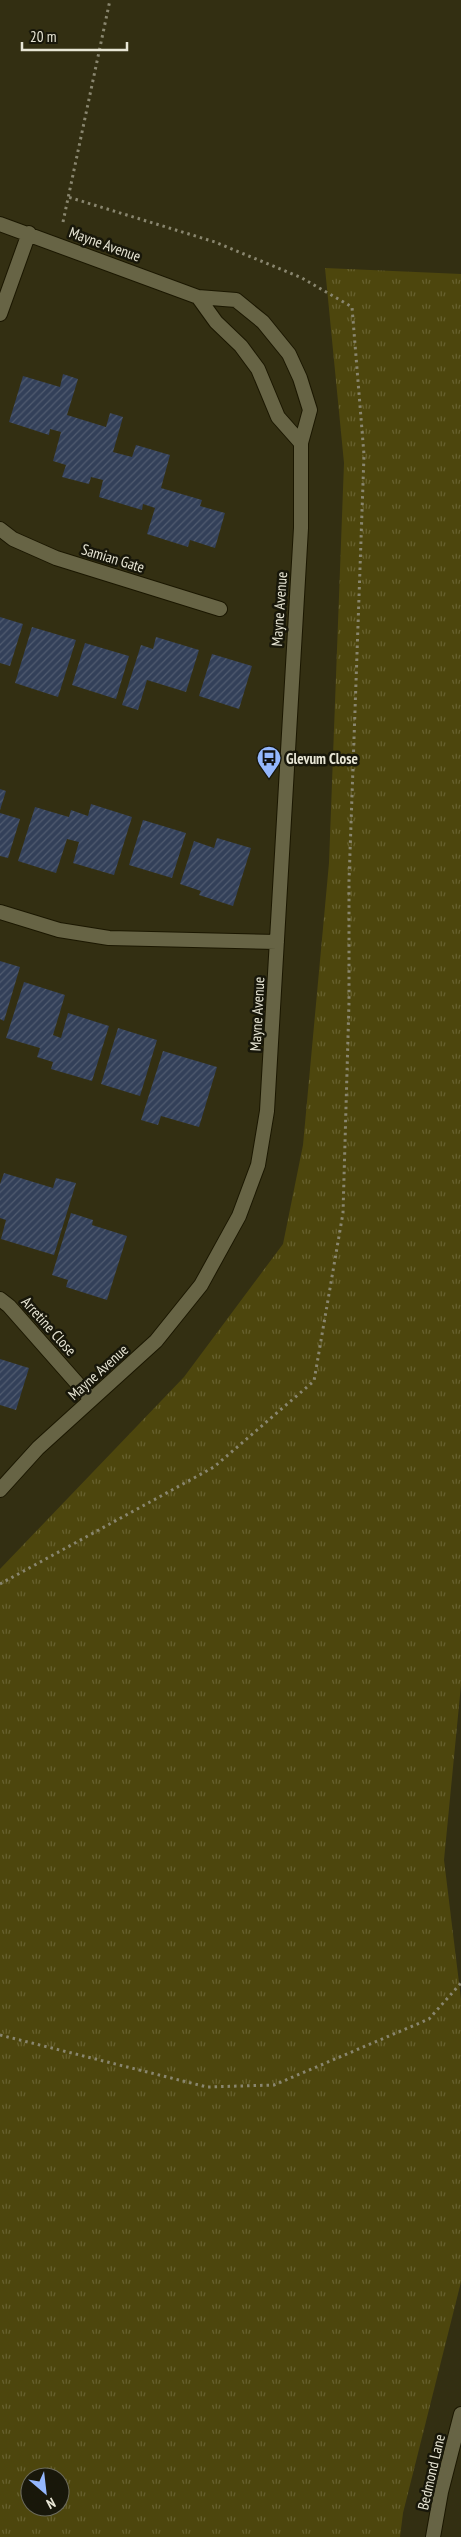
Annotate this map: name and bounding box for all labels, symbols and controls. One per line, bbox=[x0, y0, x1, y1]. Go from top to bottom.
scale bar bbox=[22, 20, 128, 52]
text: 20 m bbox=[30, 27, 56, 46]
street label: Mayne Avenue bbox=[67, 222, 143, 266]
street label: Samian Gate bbox=[79, 539, 147, 577]
street label: Mayne Avenue bbox=[267, 571, 291, 647]
bus stop icon: Glevum Close bbox=[256, 745, 282, 779]
place label: Glevum Close bbox=[286, 749, 358, 768]
street label: Mayne Avenue bbox=[246, 976, 268, 1052]
street label: Arretine Close bbox=[18, 1293, 80, 1359]
street label: Mayne Avenue bbox=[64, 1340, 132, 1404]
street label: Bedmond Lane bbox=[413, 2432, 449, 2512]
north arrow bbox=[20, 2467, 70, 2517]
text: N bbox=[44, 2494, 59, 2513]

